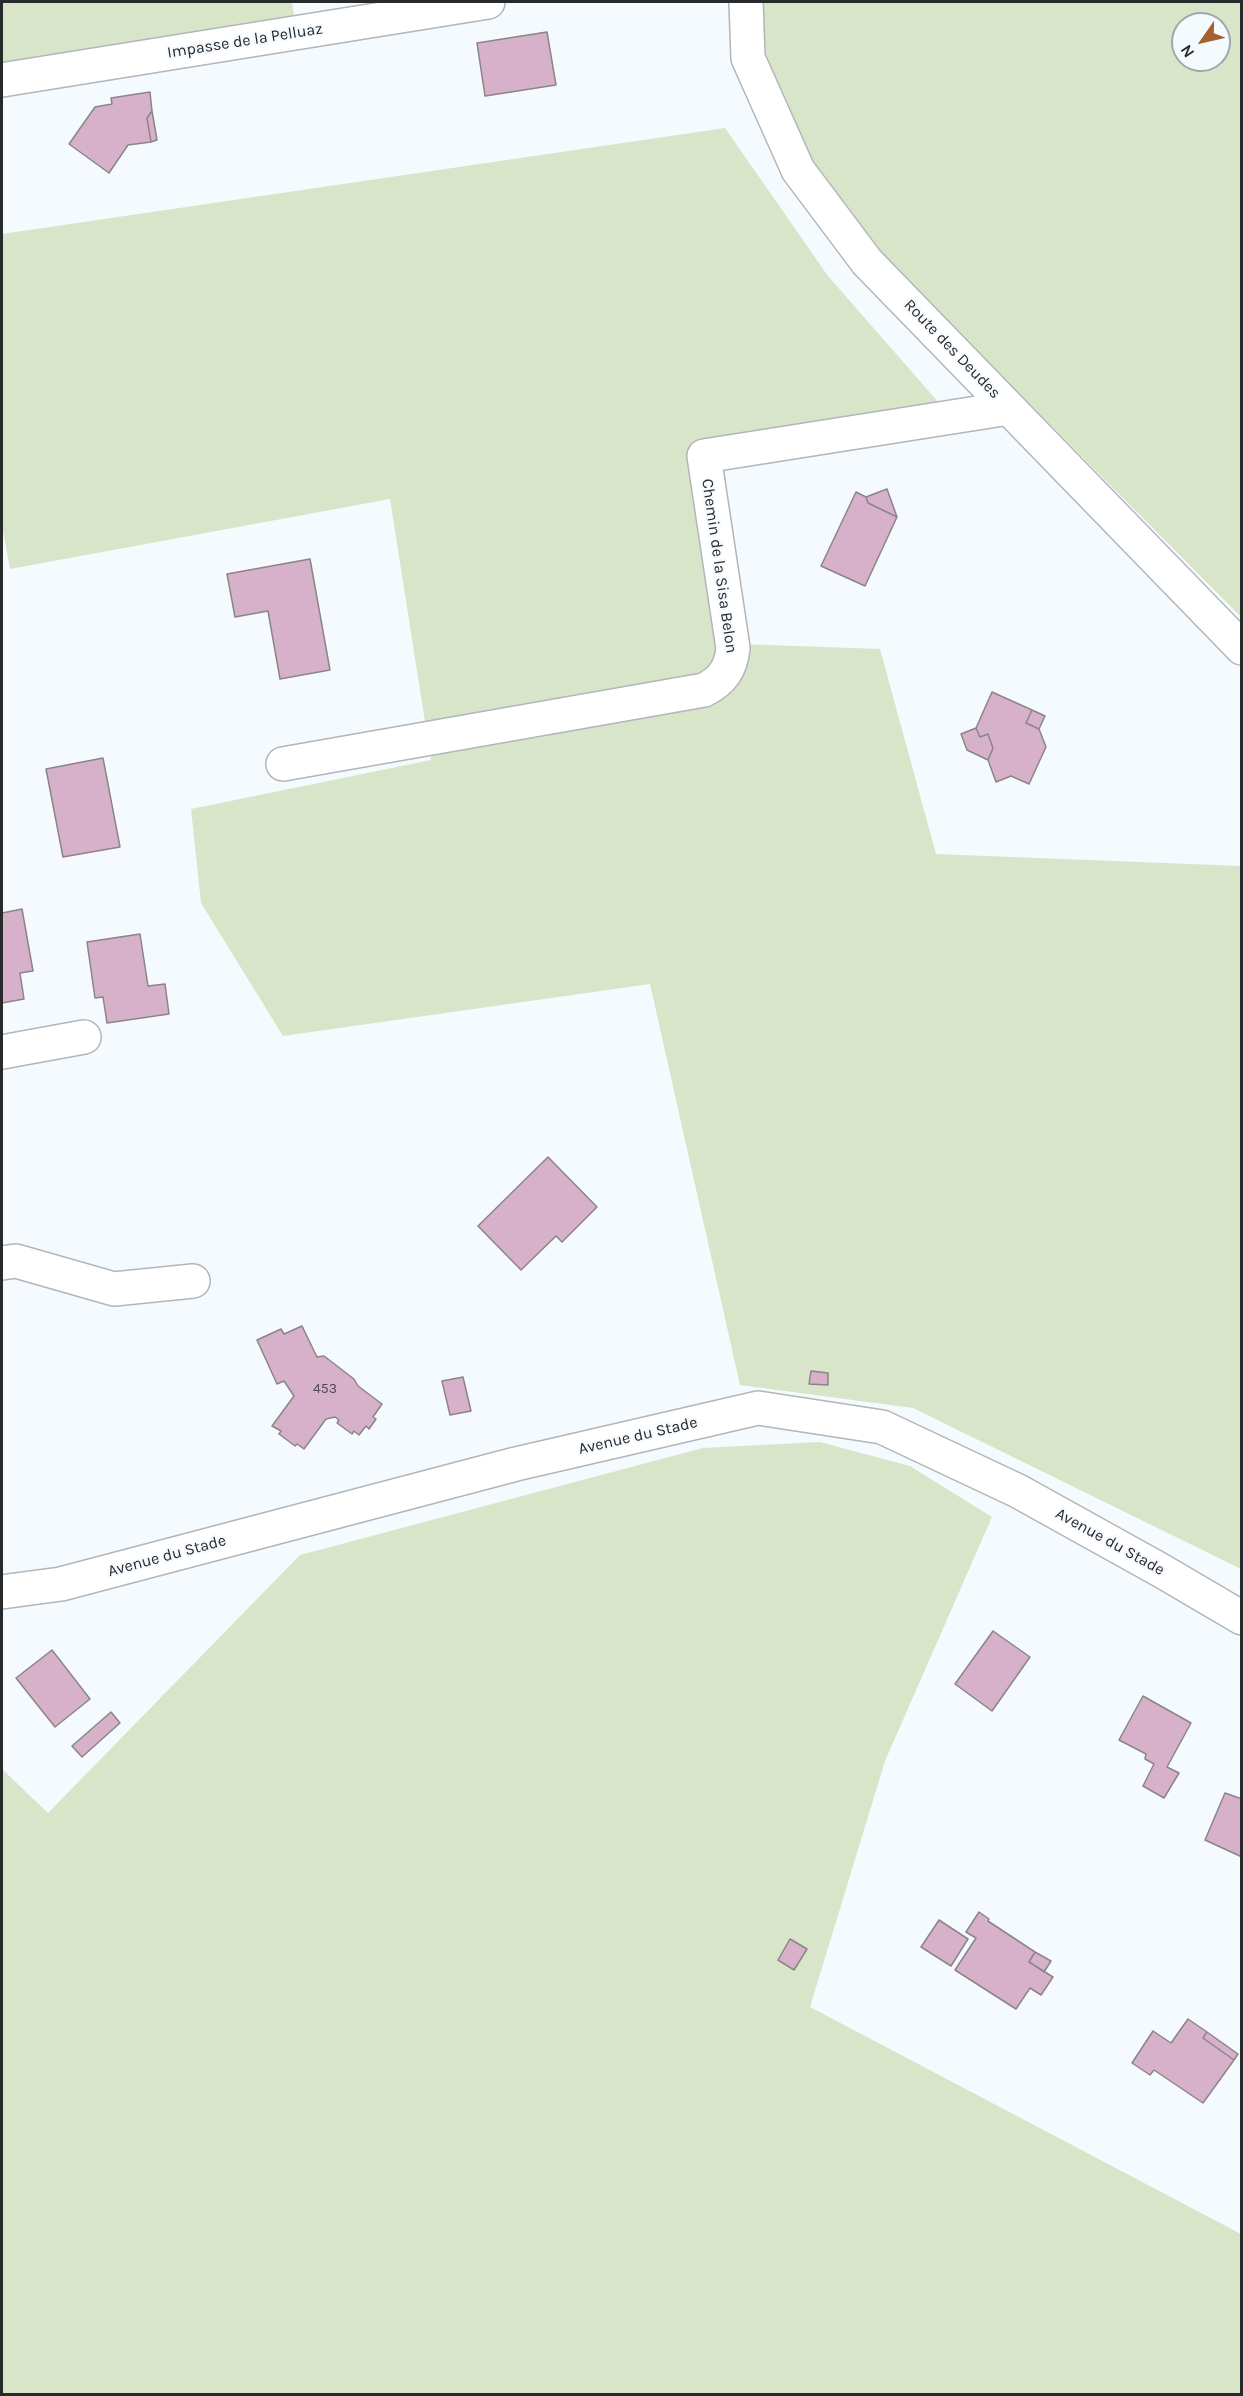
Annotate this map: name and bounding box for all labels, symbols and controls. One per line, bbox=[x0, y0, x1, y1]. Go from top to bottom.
north arrow bbox=[1171, 12, 1231, 72]
street label: Impasse de la Pelluaz bbox=[166, 19, 324, 63]
text: N bbox=[1176, 41, 1198, 61]
street label: Route des Deudes bbox=[900, 295, 1004, 403]
street label: Chemin de la Sisa Belon bbox=[697, 478, 741, 654]
house number: 453 bbox=[313, 1381, 337, 1397]
street label: Avenue du Stade bbox=[577, 1413, 699, 1459]
street label: Avenue du Stade bbox=[1052, 1504, 1168, 1580]
street label: Avenue du Stade bbox=[106, 1531, 228, 1581]

